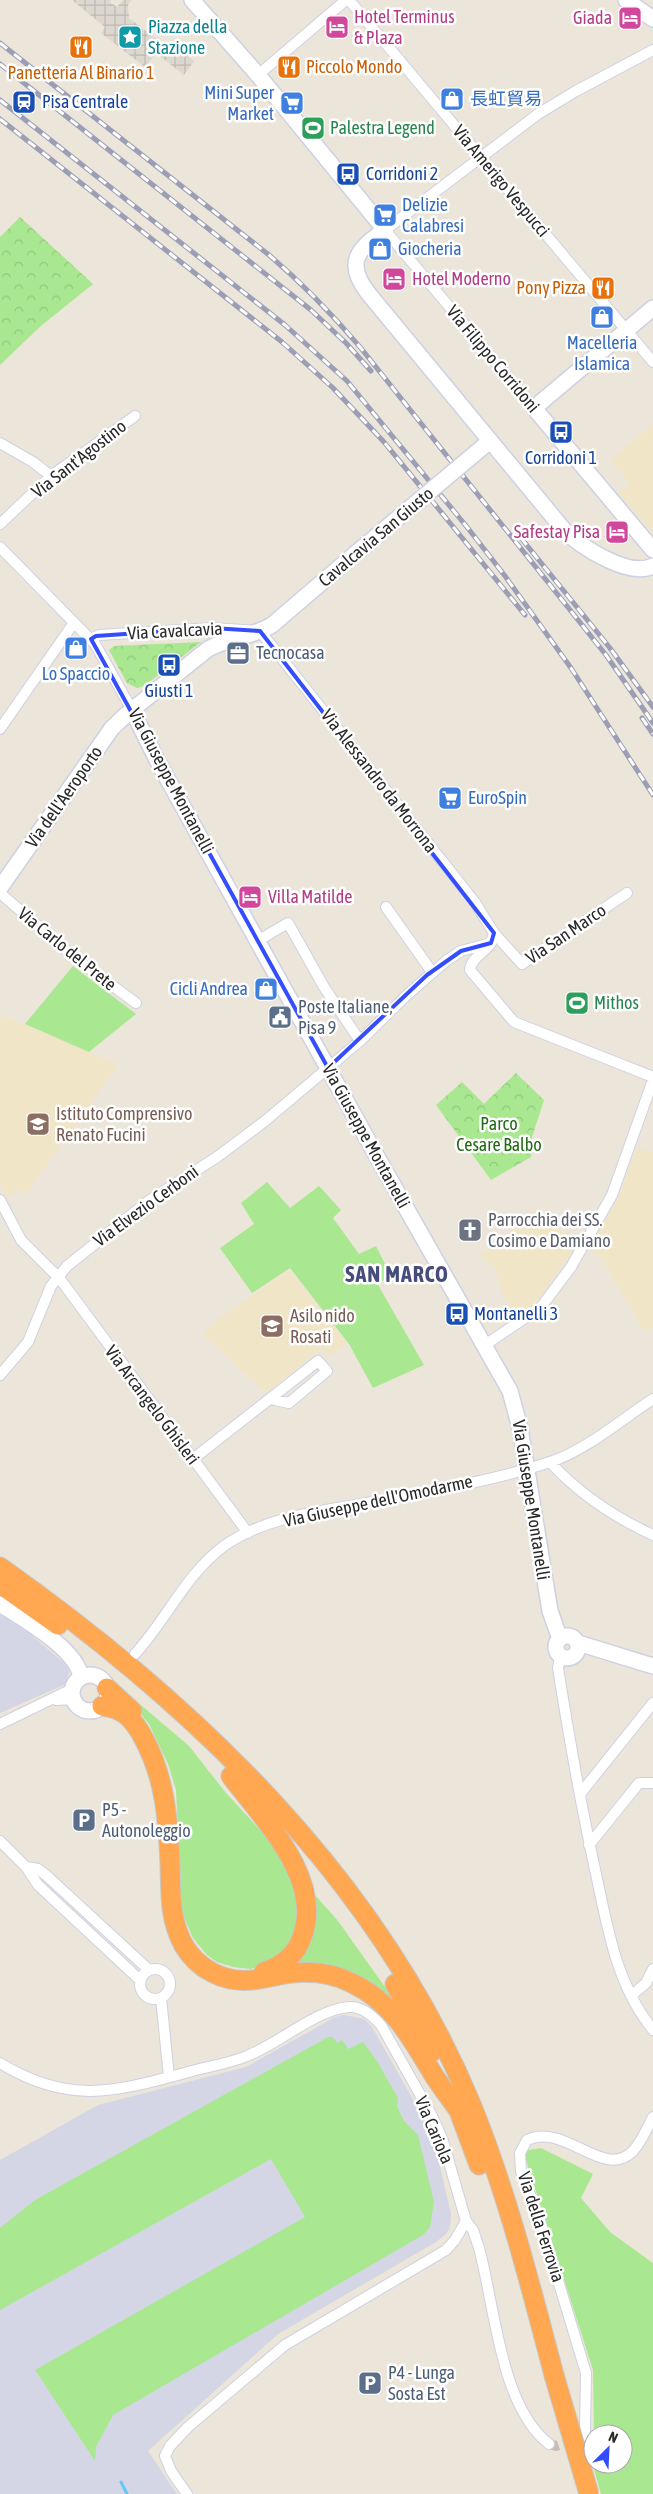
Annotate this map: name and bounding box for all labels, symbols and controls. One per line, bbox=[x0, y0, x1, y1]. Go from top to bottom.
hotel icon: Giada bbox=[617, 5, 643, 31]
place label: Hotel Terminus & Plaza bbox=[354, 6, 455, 48]
place label: Giada bbox=[573, 7, 612, 28]
hotel icon: Hotel Terminus & Plaza bbox=[324, 14, 350, 40]
place label: Piazza della Stazione bbox=[148, 16, 227, 58]
place icon: Piazza della Stazione bbox=[117, 24, 143, 50]
restaurant icon: Panetteria Al Binario 1 bbox=[68, 34, 94, 60]
restaurant icon: Piccolo Mondo bbox=[276, 54, 302, 80]
place label: Piccolo Mondo bbox=[306, 56, 402, 77]
place label: Panetteria Al Binario 1 bbox=[7, 62, 155, 83]
place label: Mini Super Market bbox=[204, 82, 275, 124]
shop icon: 長虹貿易 bbox=[439, 86, 465, 112]
place label: 長虹貿易 bbox=[470, 88, 542, 109]
station icon: Pisa Centrale bbox=[11, 89, 37, 115]
supermarket icon: Mini Super Market bbox=[279, 90, 305, 116]
place label: Pisa Centrale bbox=[42, 91, 128, 112]
sports icon: Palestra Legend bbox=[300, 115, 326, 141]
place label: Palestra Legend bbox=[330, 117, 435, 138]
street label: Via Amerigo Vespucci bbox=[449, 121, 554, 241]
bus stop icon: Corridoni 2 bbox=[335, 161, 361, 187]
place label: Corridoni 2 bbox=[366, 163, 438, 184]
place label: Delizie Calabresi bbox=[402, 194, 464, 236]
supermarket icon: Delizie Calabresi bbox=[372, 202, 398, 228]
shop icon: Giocheria bbox=[367, 236, 393, 262]
place label: Giocheria bbox=[398, 238, 462, 259]
hotel icon: Hotel Moderno bbox=[381, 266, 407, 292]
place label: Hotel Moderno bbox=[412, 268, 511, 289]
restaurant icon: Pony Pizza bbox=[590, 275, 616, 301]
place label: Pony Pizza bbox=[516, 277, 586, 298]
street label: Via Filippo Corridoni bbox=[443, 301, 544, 416]
shop icon: Macelleria Islamica bbox=[589, 304, 615, 330]
place label: Macelleria Islamica bbox=[567, 332, 637, 374]
street label: Via Sant'Agostino bbox=[27, 415, 130, 502]
bus stop icon: Corridoni 1 bbox=[548, 419, 574, 445]
place label: Corridoni 1 bbox=[525, 447, 597, 468]
street label: Cavalcavia San Giusto bbox=[314, 482, 437, 591]
hotel icon: Safestay Pisa bbox=[604, 519, 630, 545]
place label: Safestay Pisa bbox=[514, 521, 600, 542]
street label: Via Cavalcavia bbox=[127, 618, 223, 643]
shop icon: Lo Spaccio bbox=[63, 635, 89, 661]
office icon: Tecnocasa bbox=[225, 640, 251, 666]
place label: Tecnocasa bbox=[256, 642, 325, 663]
bus stop icon: Giusti 1 bbox=[156, 652, 182, 678]
place label: Lo Spaccio bbox=[42, 663, 110, 684]
place label: Giusti 1 bbox=[145, 680, 193, 701]
street label: Via Giuseppe Montanelli bbox=[124, 704, 219, 857]
street label: Via Alessandro da Morrona bbox=[317, 705, 442, 857]
street label: Via dell'Aeroporto bbox=[21, 742, 106, 852]
supermarket icon: EuroSpin bbox=[437, 785, 463, 811]
place label: EuroSpin bbox=[468, 787, 527, 808]
hotel icon: Villa Matilde bbox=[237, 884, 263, 910]
place label: Villa Matilde bbox=[268, 886, 352, 907]
street label: Via San Marco bbox=[522, 899, 610, 968]
street label: Via Carlo del Prete bbox=[14, 903, 121, 995]
shop icon: Cicli Andrea bbox=[253, 976, 279, 1002]
place label: Cicli Andrea bbox=[170, 978, 248, 999]
sports icon: Mithos bbox=[564, 990, 590, 1016]
place label: Mithos bbox=[594, 992, 639, 1013]
place label: Poste Italiane, Pisa 9 bbox=[298, 996, 393, 1038]
public building icon: Poste Italiane, Pisa 9 bbox=[267, 1004, 293, 1030]
street label: Via Giuseppe Montanelli bbox=[318, 1060, 415, 1212]
place label: Istituto Comprensivo Renato Fucini bbox=[56, 1103, 193, 1145]
school or university icon: Istituto Comprensivo Renato Fucini bbox=[25, 1111, 51, 1137]
park label: Parco Cesare Balbo bbox=[456, 1113, 542, 1155]
street label: Via Elvezio Cerboni bbox=[89, 1161, 202, 1251]
place label: Parrocchia dei SS. Cosimo e Damiano bbox=[488, 1209, 611, 1251]
church icon: Parrocchia dei SS. Cosimo e Damiano bbox=[457, 1217, 483, 1243]
district label: SAN MARCO bbox=[345, 1261, 449, 1287]
bus stop icon: Montanelli 3 bbox=[444, 1301, 470, 1327]
place label: Montanelli 3 bbox=[474, 1303, 558, 1324]
place label: Asilo nido Rosati bbox=[290, 1305, 355, 1347]
school or university icon: Asilo nido Rosati bbox=[259, 1313, 285, 1339]
street label: Via Arcangelo Ghisleri bbox=[101, 1341, 204, 1468]
street label: Via Giuseppe Montanelli bbox=[508, 1418, 555, 1581]
street label: Via Giuseppe dell'Omodarme bbox=[281, 1470, 474, 1531]
place label: P5 - Autonoleggio bbox=[102, 1799, 191, 1841]
parking icon: P5 - Autonoleggio bbox=[71, 1807, 97, 1833]
street label: Via Cariola bbox=[411, 2093, 458, 2167]
street label: Via della Ferrovia bbox=[514, 2169, 569, 2285]
place label: P4 - Lunga Sosta Est bbox=[388, 2362, 455, 2404]
parking icon: P4 - Lunga Sosta Est bbox=[357, 2370, 383, 2396]
north arrow bbox=[583, 2424, 633, 2474]
text: N bbox=[606, 2428, 620, 2446]

